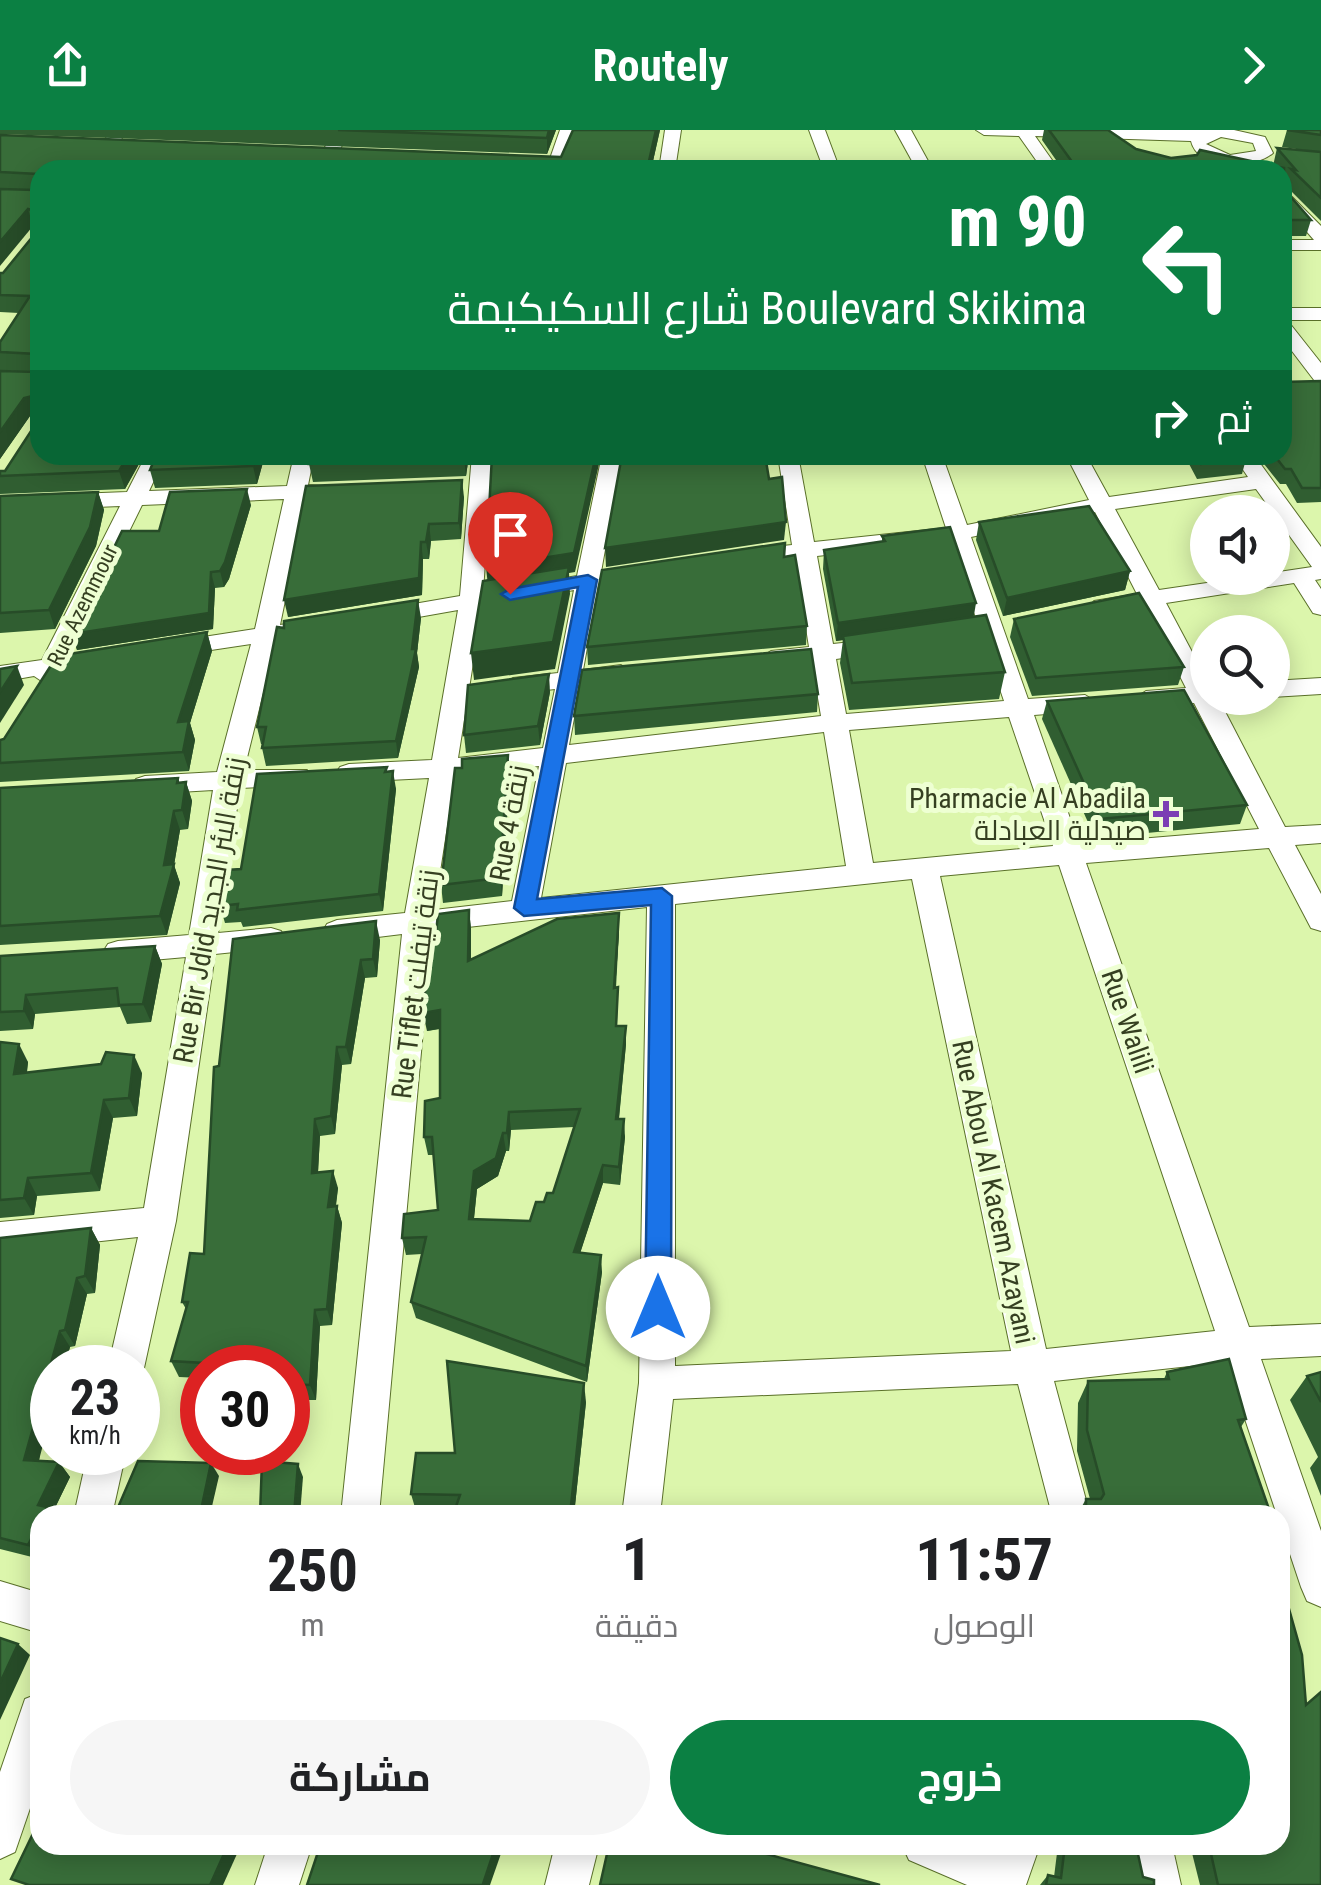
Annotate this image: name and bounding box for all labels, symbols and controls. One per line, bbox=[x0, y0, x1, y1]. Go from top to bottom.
icon: share bbox=[40, 38, 95, 93]
icon: forward bbox=[1226, 38, 1281, 93]
text: Routely bbox=[592, 39, 729, 92]
text: 90 m bbox=[948, 181, 1087, 263]
icon: left bbox=[1122, 200, 1252, 330]
text: Boulevard Skikima شارع السكيكيمة bbox=[447, 282, 1087, 335]
icon: right bbox=[1142, 390, 1197, 445]
text: ثم bbox=[1217, 397, 1252, 441]
pin bbox=[468, 492, 553, 595]
map controls bbox=[1190, 495, 1290, 715]
button: sound bbox=[1190, 495, 1290, 595]
icon: arrive bbox=[483, 507, 538, 562]
street label: Rue Azemmour bbox=[42, 540, 123, 670]
button: search bbox=[1190, 615, 1290, 715]
street label: Rue Bir Jdid زنقة البئر الجديد bbox=[166, 754, 253, 1066]
street label: Rue 4 زنقة bbox=[483, 763, 536, 884]
place label: Pharmacie Al Abadila صيدلية العبادلة bbox=[909, 782, 1146, 847]
marker: Pharmacie Al Abadila صيدلية العبادلة bbox=[1155, 803, 1177, 825]
street label: Rue Tiflet زنقة تيفلت bbox=[385, 868, 446, 1101]
street label: Rue Walili bbox=[1094, 965, 1161, 1078]
street label: Rue Abou Al Kacem Azayani bbox=[945, 1037, 1042, 1347]
position arrow bbox=[606, 1256, 710, 1360]
speed limit sign: 30 bbox=[180, 1345, 310, 1475]
text: 23 bbox=[70, 1369, 120, 1427]
text: km/h bbox=[69, 1421, 121, 1450]
text: 1 bbox=[621, 1524, 652, 1595]
text: 11:57 bbox=[915, 1524, 1053, 1595]
text: 250 bbox=[267, 1535, 358, 1606]
text: m bbox=[300, 1606, 325, 1644]
text: دقيقة bbox=[595, 1607, 678, 1645]
text: الوصول bbox=[933, 1607, 1035, 1645]
button: مشاركة bbox=[70, 1720, 650, 1835]
button: خروج bbox=[670, 1720, 1250, 1835]

